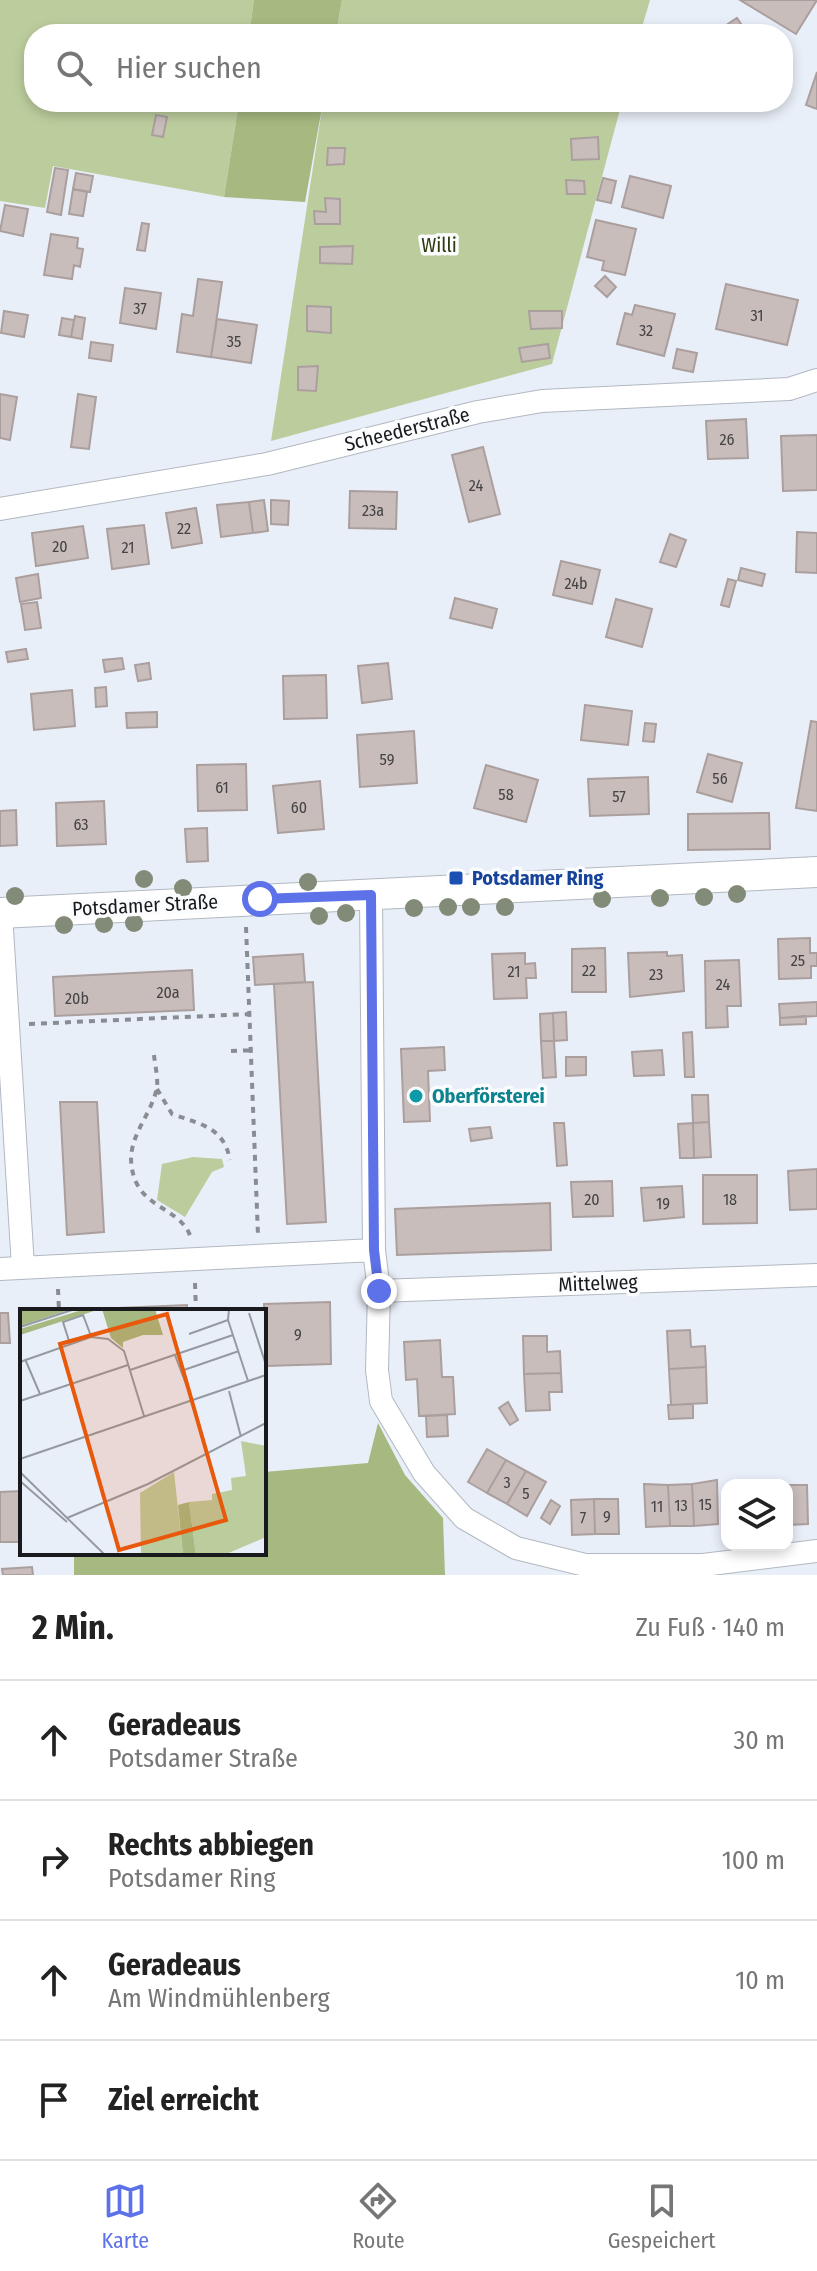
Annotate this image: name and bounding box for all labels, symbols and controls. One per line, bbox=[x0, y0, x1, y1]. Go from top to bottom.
search box bbox=[24, 24, 793, 112]
icon: search bbox=[52, 46, 96, 90]
text: Hier suchen bbox=[116, 50, 262, 86]
park label: Willi bbox=[421, 233, 457, 257]
house number: 37 bbox=[133, 299, 147, 318]
house number: 31 bbox=[750, 306, 764, 325]
house number: 32 bbox=[639, 321, 653, 340]
house number: 35 bbox=[227, 332, 241, 351]
street label: Scheederstraße bbox=[342, 402, 472, 456]
house number: 26 bbox=[720, 430, 735, 449]
house number: 24 bbox=[469, 476, 483, 495]
house number: 23a bbox=[362, 501, 384, 520]
house number: 22 bbox=[177, 519, 191, 538]
house number: 20 bbox=[52, 537, 68, 556]
house number: 21 bbox=[122, 538, 134, 557]
house number: 24b bbox=[565, 574, 588, 593]
house number: 59 bbox=[380, 750, 395, 769]
house number: 56 bbox=[712, 769, 728, 788]
house number: 61 bbox=[215, 778, 229, 797]
house number: 58 bbox=[498, 785, 514, 804]
house number: 57 bbox=[612, 787, 626, 806]
house number: 60 bbox=[291, 798, 307, 817]
house number: 63 bbox=[73, 815, 89, 834]
place label: Potsdamer Ring bbox=[472, 866, 603, 890]
marker: Potsdamer Ring bbox=[447, 869, 465, 887]
route start bbox=[242, 881, 278, 917]
street label: Potsdamer Straße bbox=[71, 889, 219, 921]
house number: 25 bbox=[791, 951, 805, 970]
house number: 22 bbox=[582, 961, 596, 980]
house number: 21 bbox=[508, 962, 520, 981]
house number: 23 bbox=[649, 965, 663, 984]
house number: 24 bbox=[716, 975, 730, 994]
house number: 20a bbox=[156, 983, 180, 1002]
house number: 20b bbox=[65, 989, 89, 1008]
place label: Oberförsterei bbox=[432, 1084, 545, 1108]
marker: Oberförsterei bbox=[407, 1087, 425, 1105]
house number: 20 bbox=[584, 1190, 600, 1209]
house number: 18 bbox=[723, 1190, 737, 1209]
house number: 19 bbox=[656, 1194, 670, 1213]
street label: Mittelweg bbox=[558, 1270, 639, 1296]
route end bbox=[361, 1273, 397, 1309]
inset map bbox=[20, 1309, 266, 1555]
house number: 9 bbox=[294, 1325, 302, 1344]
house number: 3 bbox=[503, 1473, 511, 1492]
map controls bbox=[721, 1479, 793, 1551]
button: layers bbox=[721, 1479, 793, 1551]
house number: 5 bbox=[522, 1484, 530, 1503]
house number: 15 bbox=[698, 1495, 712, 1514]
house number: 13 bbox=[674, 1496, 688, 1515]
house number: 11 bbox=[651, 1497, 663, 1516]
house number: 9 bbox=[603, 1507, 611, 1526]
house number: 7 bbox=[580, 1508, 587, 1527]
text: 2 Min. bbox=[32, 1607, 114, 1648]
text: Zu Fuß · 140 m bbox=[635, 1612, 785, 1643]
text: Geradeaus bbox=[108, 1707, 241, 1743]
icon: ahead bbox=[32, 1718, 76, 1762]
text: 30 m bbox=[734, 1725, 785, 1756]
text: Potsdamer Straße bbox=[108, 1743, 298, 1774]
text: Rechts abbiegen bbox=[108, 1827, 314, 1863]
icon: right bbox=[32, 1838, 76, 1882]
text: 100 m bbox=[722, 1845, 785, 1876]
text: Potsdamer Ring bbox=[108, 1863, 275, 1894]
text: Geradeaus bbox=[108, 1947, 241, 1983]
icon: ahead bbox=[32, 1958, 76, 2002]
text: 10 m bbox=[735, 1965, 785, 1996]
text: Am Windmühlenberg bbox=[108, 1983, 330, 2014]
icon: arrive bbox=[32, 2078, 76, 2122]
text: Ziel erreicht bbox=[108, 2082, 259, 2118]
tab: Karte bbox=[102, 2179, 149, 2254]
tab: Route bbox=[352, 2179, 405, 2254]
tab: Gespeichert bbox=[608, 2179, 715, 2254]

